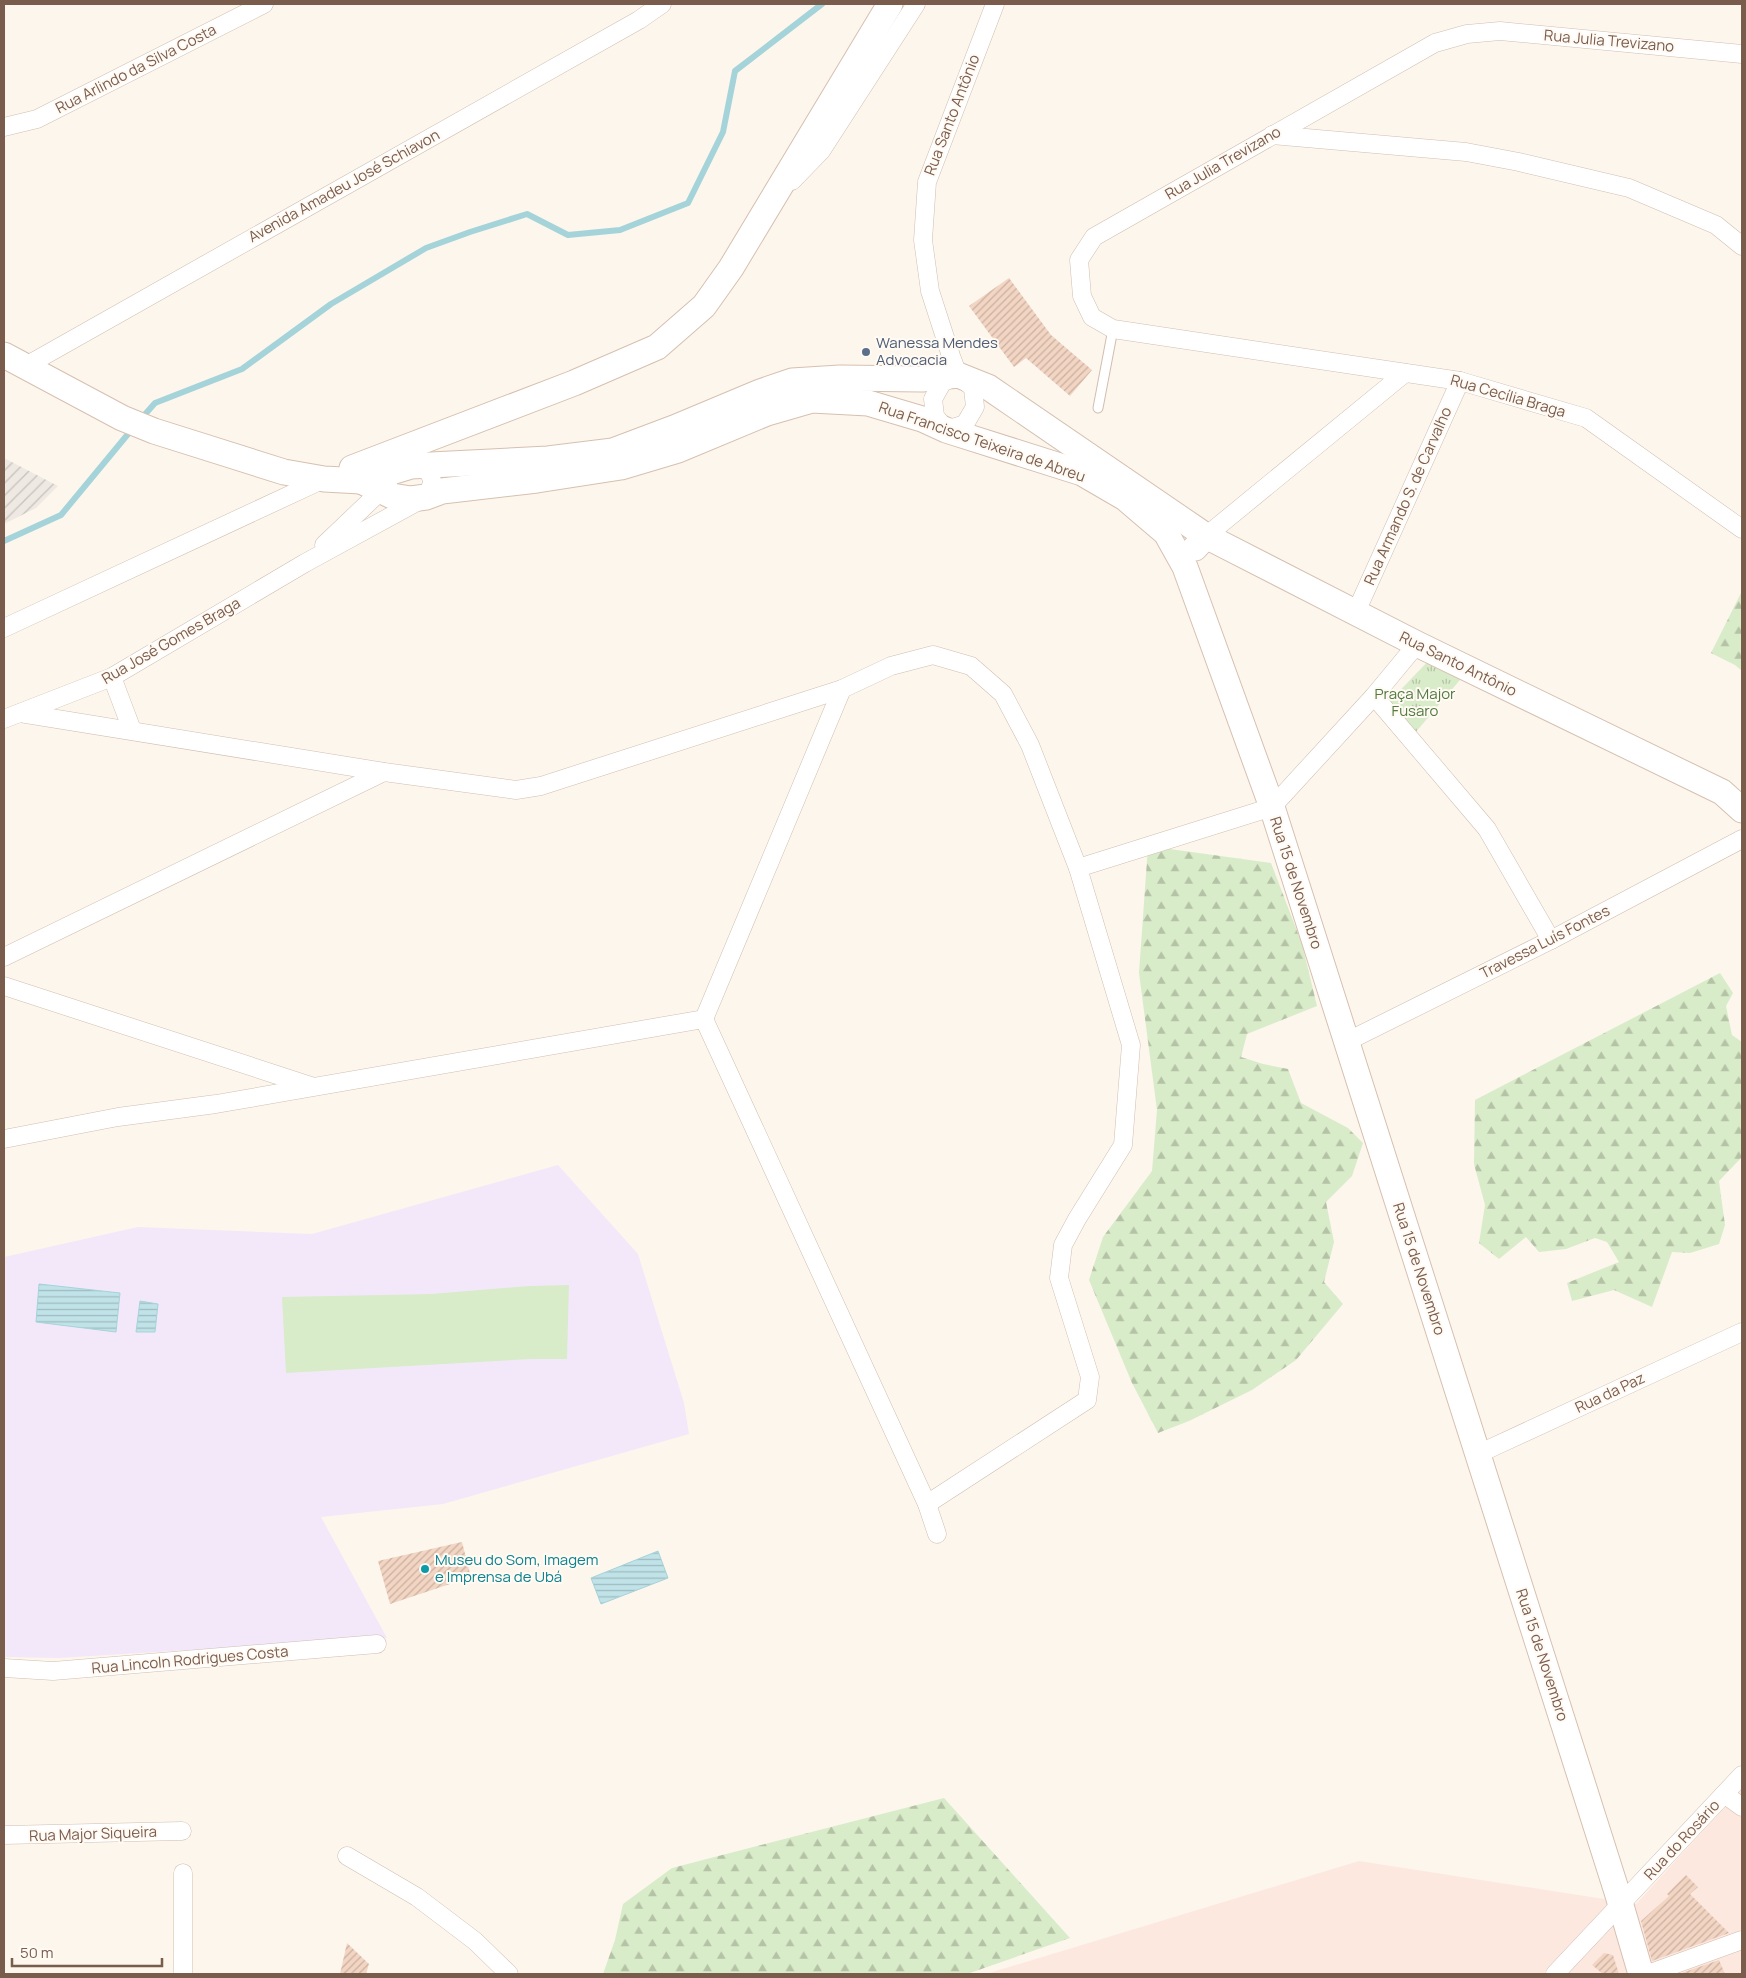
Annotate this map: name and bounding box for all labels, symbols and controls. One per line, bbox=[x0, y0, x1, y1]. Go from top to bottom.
street label: Rua Arlindo da Silva Costa bbox=[52, 19, 220, 118]
street label: Rua Julia Trevizano bbox=[1543, 24, 1675, 57]
street label: Rua Santo Antônio bbox=[919, 51, 984, 178]
street label: Rua Julia Trevizano bbox=[1161, 121, 1285, 204]
street label: Avenida Amadeu José Schiavon bbox=[244, 124, 443, 247]
place label: Wanessa Mendes Advocacia bbox=[876, 332, 998, 370]
marker: Wanessa Mendes Advocacia bbox=[860, 346, 872, 358]
street label: Rua Cecília Braga bbox=[1448, 369, 1568, 422]
street label: Rua Francisco Teixeira de Abreu bbox=[876, 396, 1088, 487]
street label: Rua Armando S. de Carvalho bbox=[1359, 403, 1456, 588]
street label: Rua José Gomes Braga bbox=[98, 592, 244, 689]
street label: Rua Santo Antônio bbox=[1396, 626, 1520, 701]
park label: Praça Major Fusaro bbox=[1374, 683, 1456, 721]
street label: Rua 15 de Novembro bbox=[1265, 814, 1328, 952]
street label: Travessa Luís Fontes bbox=[1476, 900, 1613, 983]
street label: Rua 15 de Novembro bbox=[1388, 1200, 1451, 1338]
street label: Rua da Paz bbox=[1571, 1367, 1648, 1418]
place label: Museu do Som, Imagem e Imprensa de Ubá bbox=[435, 1549, 598, 1587]
marker: Museu do Som, Imagem e Imprensa de Ubá bbox=[419, 1563, 431, 1575]
street label: Rua 15 de Novembro bbox=[1511, 1586, 1574, 1724]
street label: Rua Lincoln Rodrigues Costa bbox=[91, 1640, 289, 1679]
street label: Rua do Rosário bbox=[1639, 1795, 1724, 1884]
street label: Rua Major Siqueira bbox=[29, 1821, 157, 1846]
scale bar bbox=[12, 1936, 162, 1968]
text: 50 m bbox=[20, 1942, 54, 1963]

